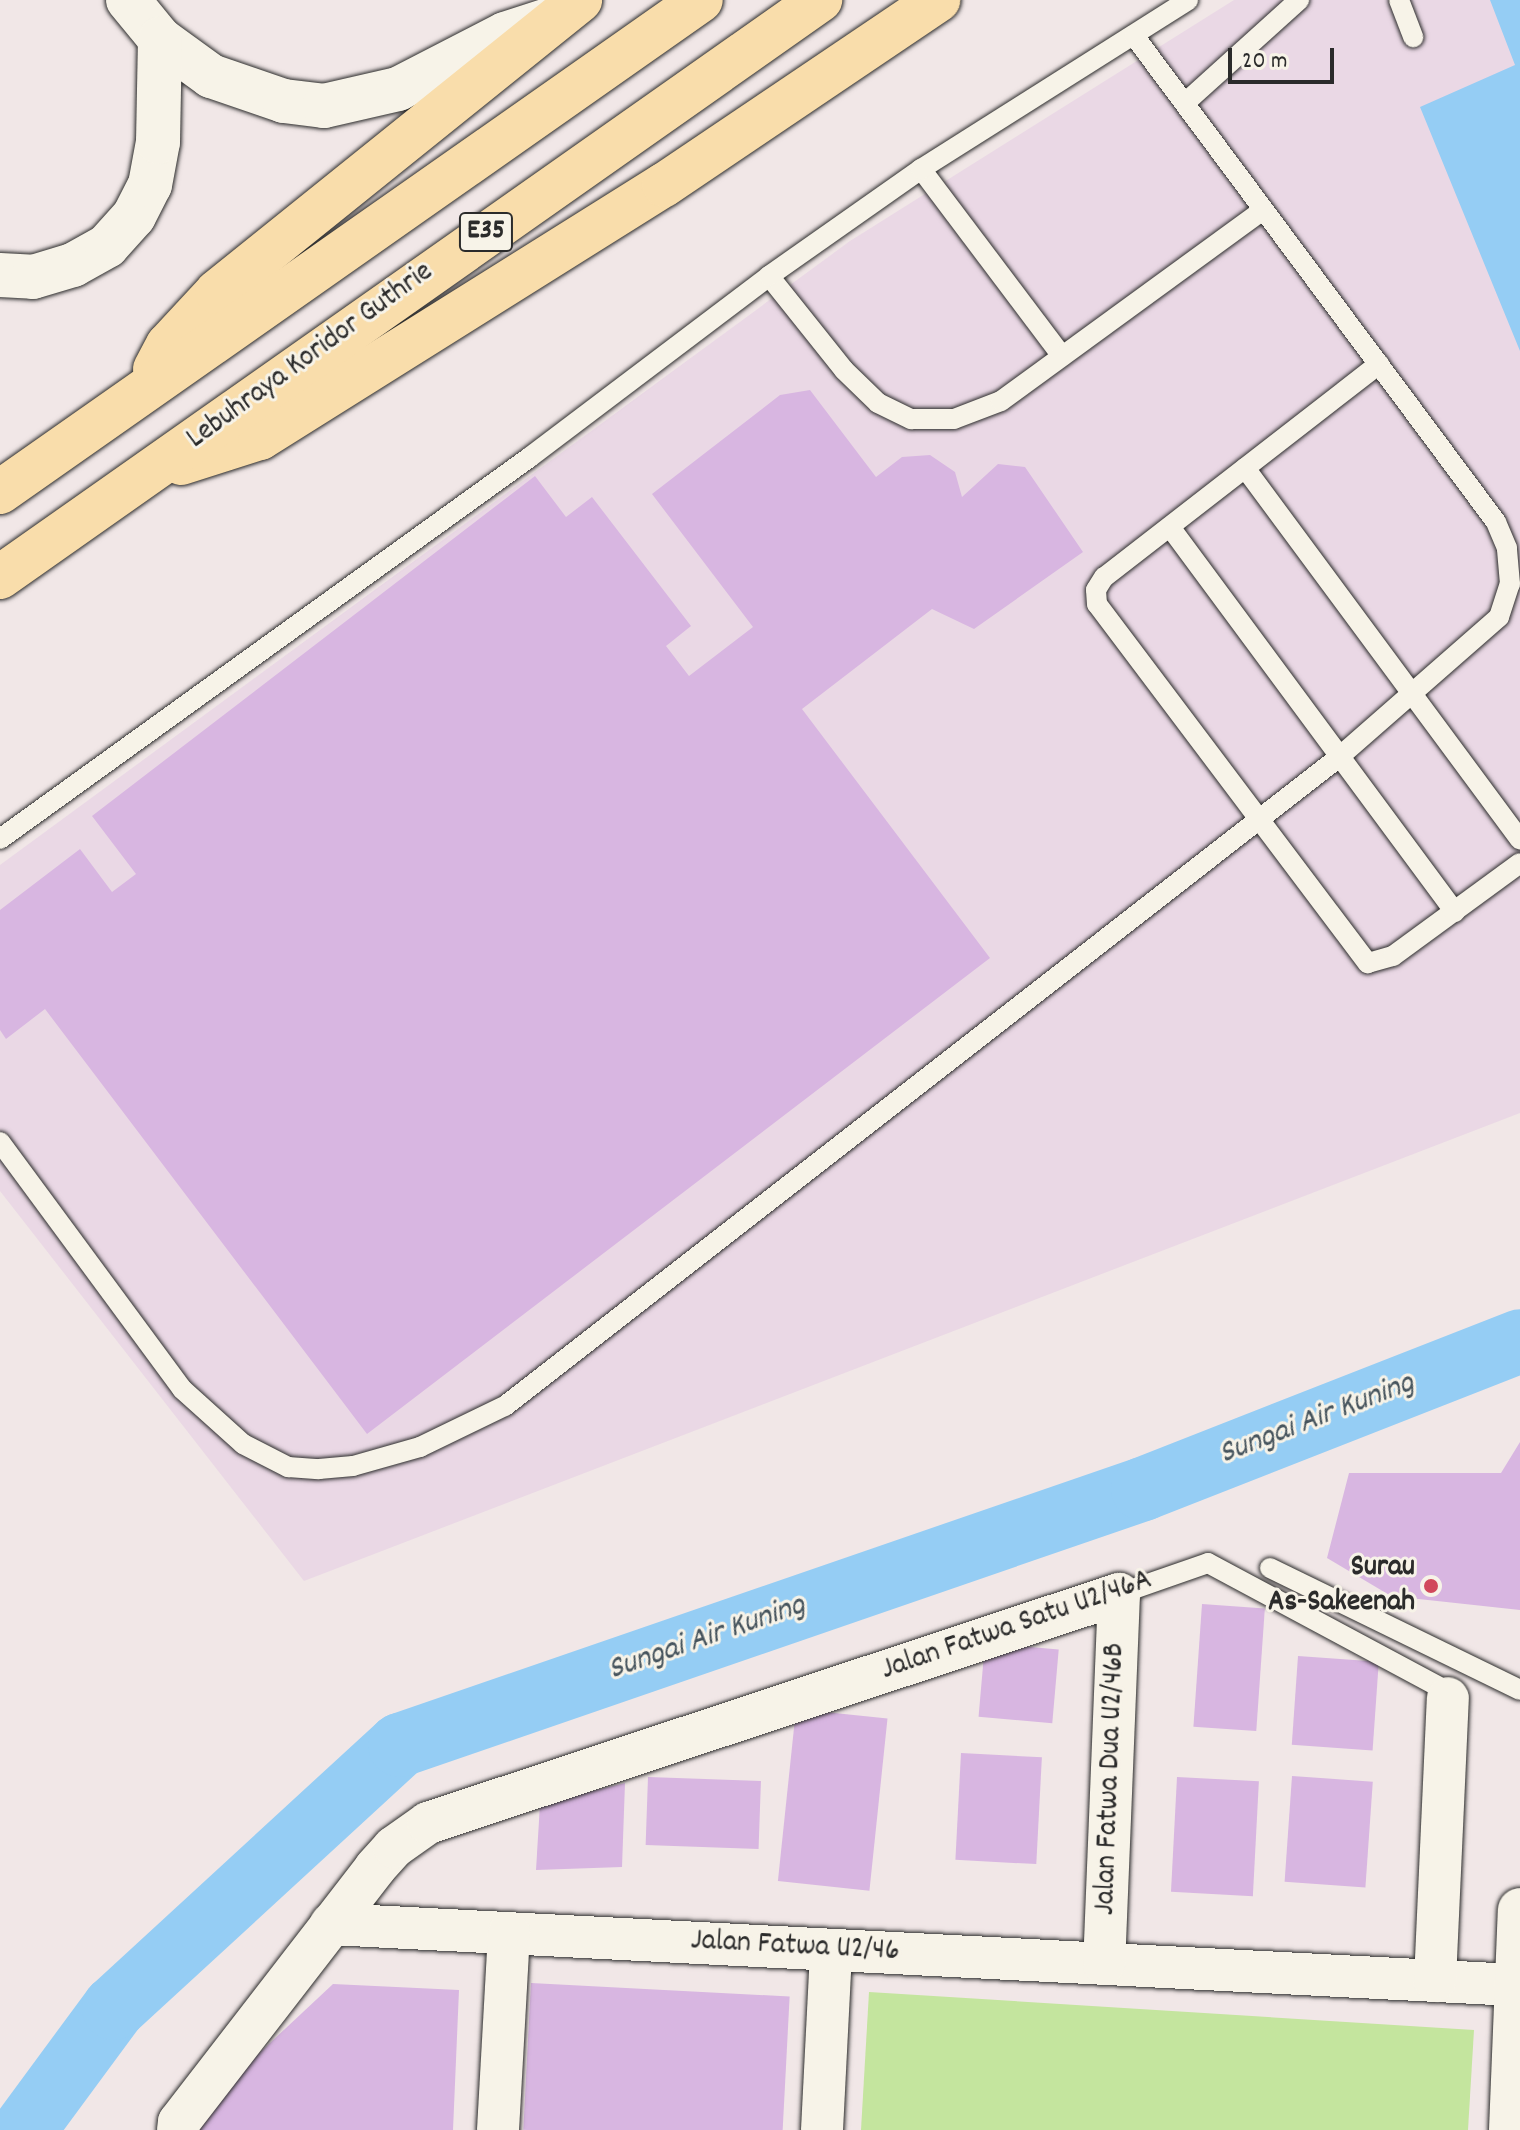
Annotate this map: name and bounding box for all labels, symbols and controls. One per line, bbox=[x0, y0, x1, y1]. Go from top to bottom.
scale bar bbox=[1232, 32, 1338, 82]
text: 20 m bbox=[1242, 45, 1288, 79]
road number: E35 bbox=[458, 208, 514, 256]
street label: Lebuhraya Koridor Guthrie bbox=[181, 256, 441, 458]
water label: Sungai Air Kuning bbox=[1214, 1365, 1420, 1475]
place label: Surau As-Sakeenah bbox=[1268, 1551, 1415, 1622]
street label: Jalan Fatwa Satu U2/46A bbox=[877, 1564, 1157, 1690]
marker: Surau As-Sakeenah bbox=[1422, 1577, 1440, 1595]
water label: Sungai Air Kuning bbox=[604, 1587, 810, 1691]
street label: Jalan Fatwa Dua U2/46B bbox=[1089, 1642, 1135, 1916]
street label: Jalan Fatwa U2/46 bbox=[690, 1925, 900, 1971]

